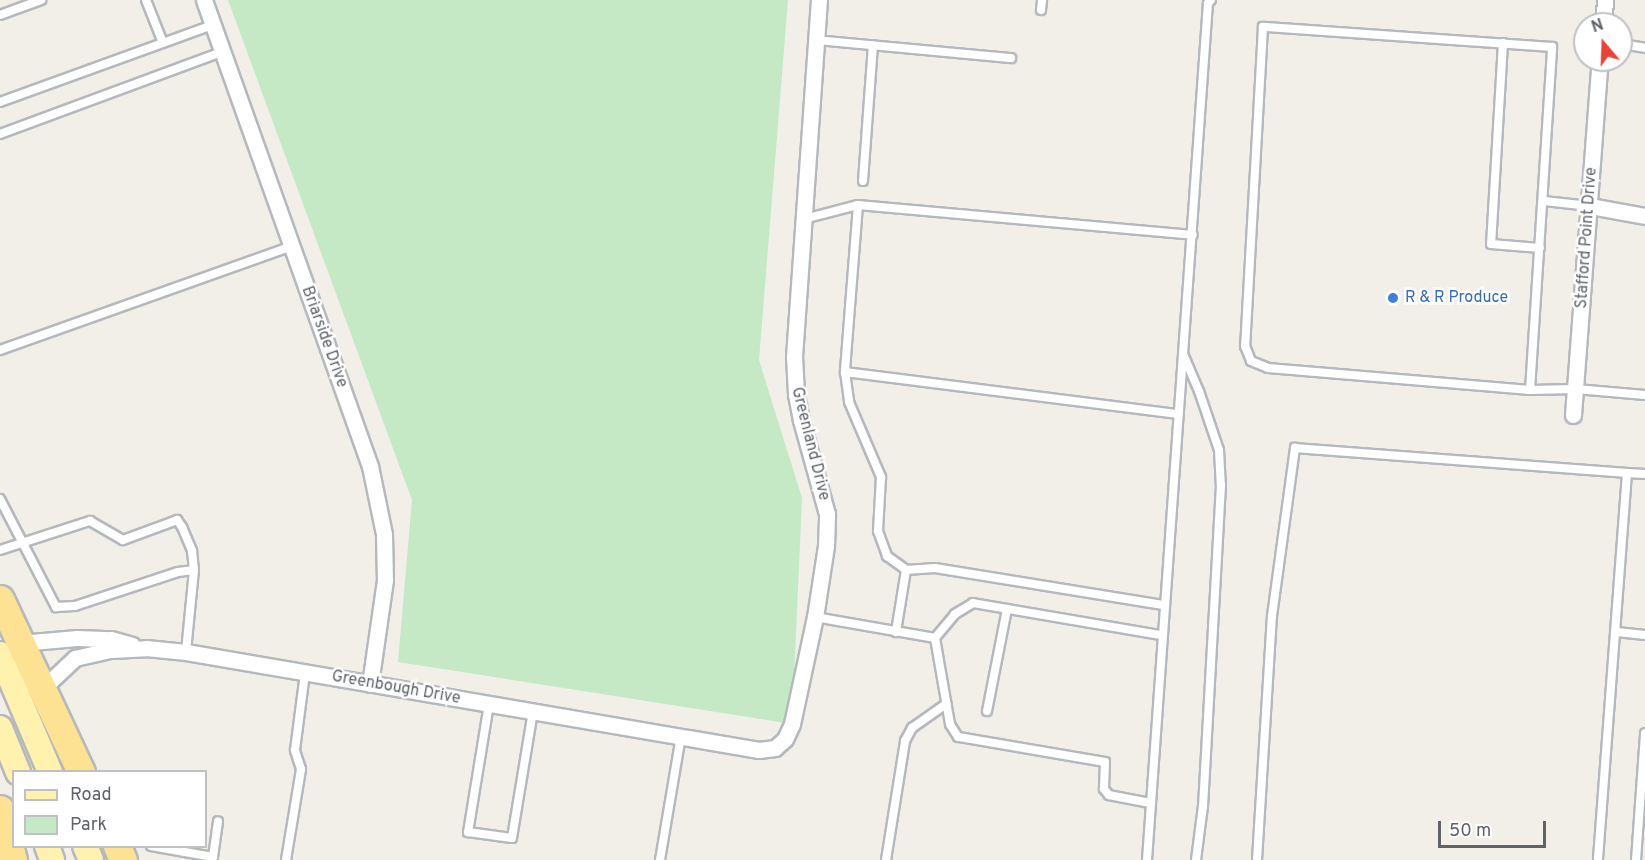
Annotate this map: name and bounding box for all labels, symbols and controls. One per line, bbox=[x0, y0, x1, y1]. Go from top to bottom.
north arrow bbox=[1573, 12, 1633, 72]
text: N bbox=[1589, 16, 1606, 38]
street label: Stafford Point Drive bbox=[1572, 167, 1602, 309]
street label: Briarside Drive bbox=[297, 284, 351, 390]
place label: R & R Produce bbox=[1405, 288, 1508, 308]
marker: R & R Produce bbox=[1386, 291, 1400, 305]
street label: Greenland Drive bbox=[787, 385, 833, 503]
street label: Greenbough Drive bbox=[330, 667, 462, 709]
legend bbox=[12, 770, 207, 848]
text: Road bbox=[70, 784, 112, 807]
scale bar bbox=[1441, 809, 1549, 847]
text: Park bbox=[70, 814, 107, 837]
text: 50 m bbox=[1449, 820, 1491, 843]

